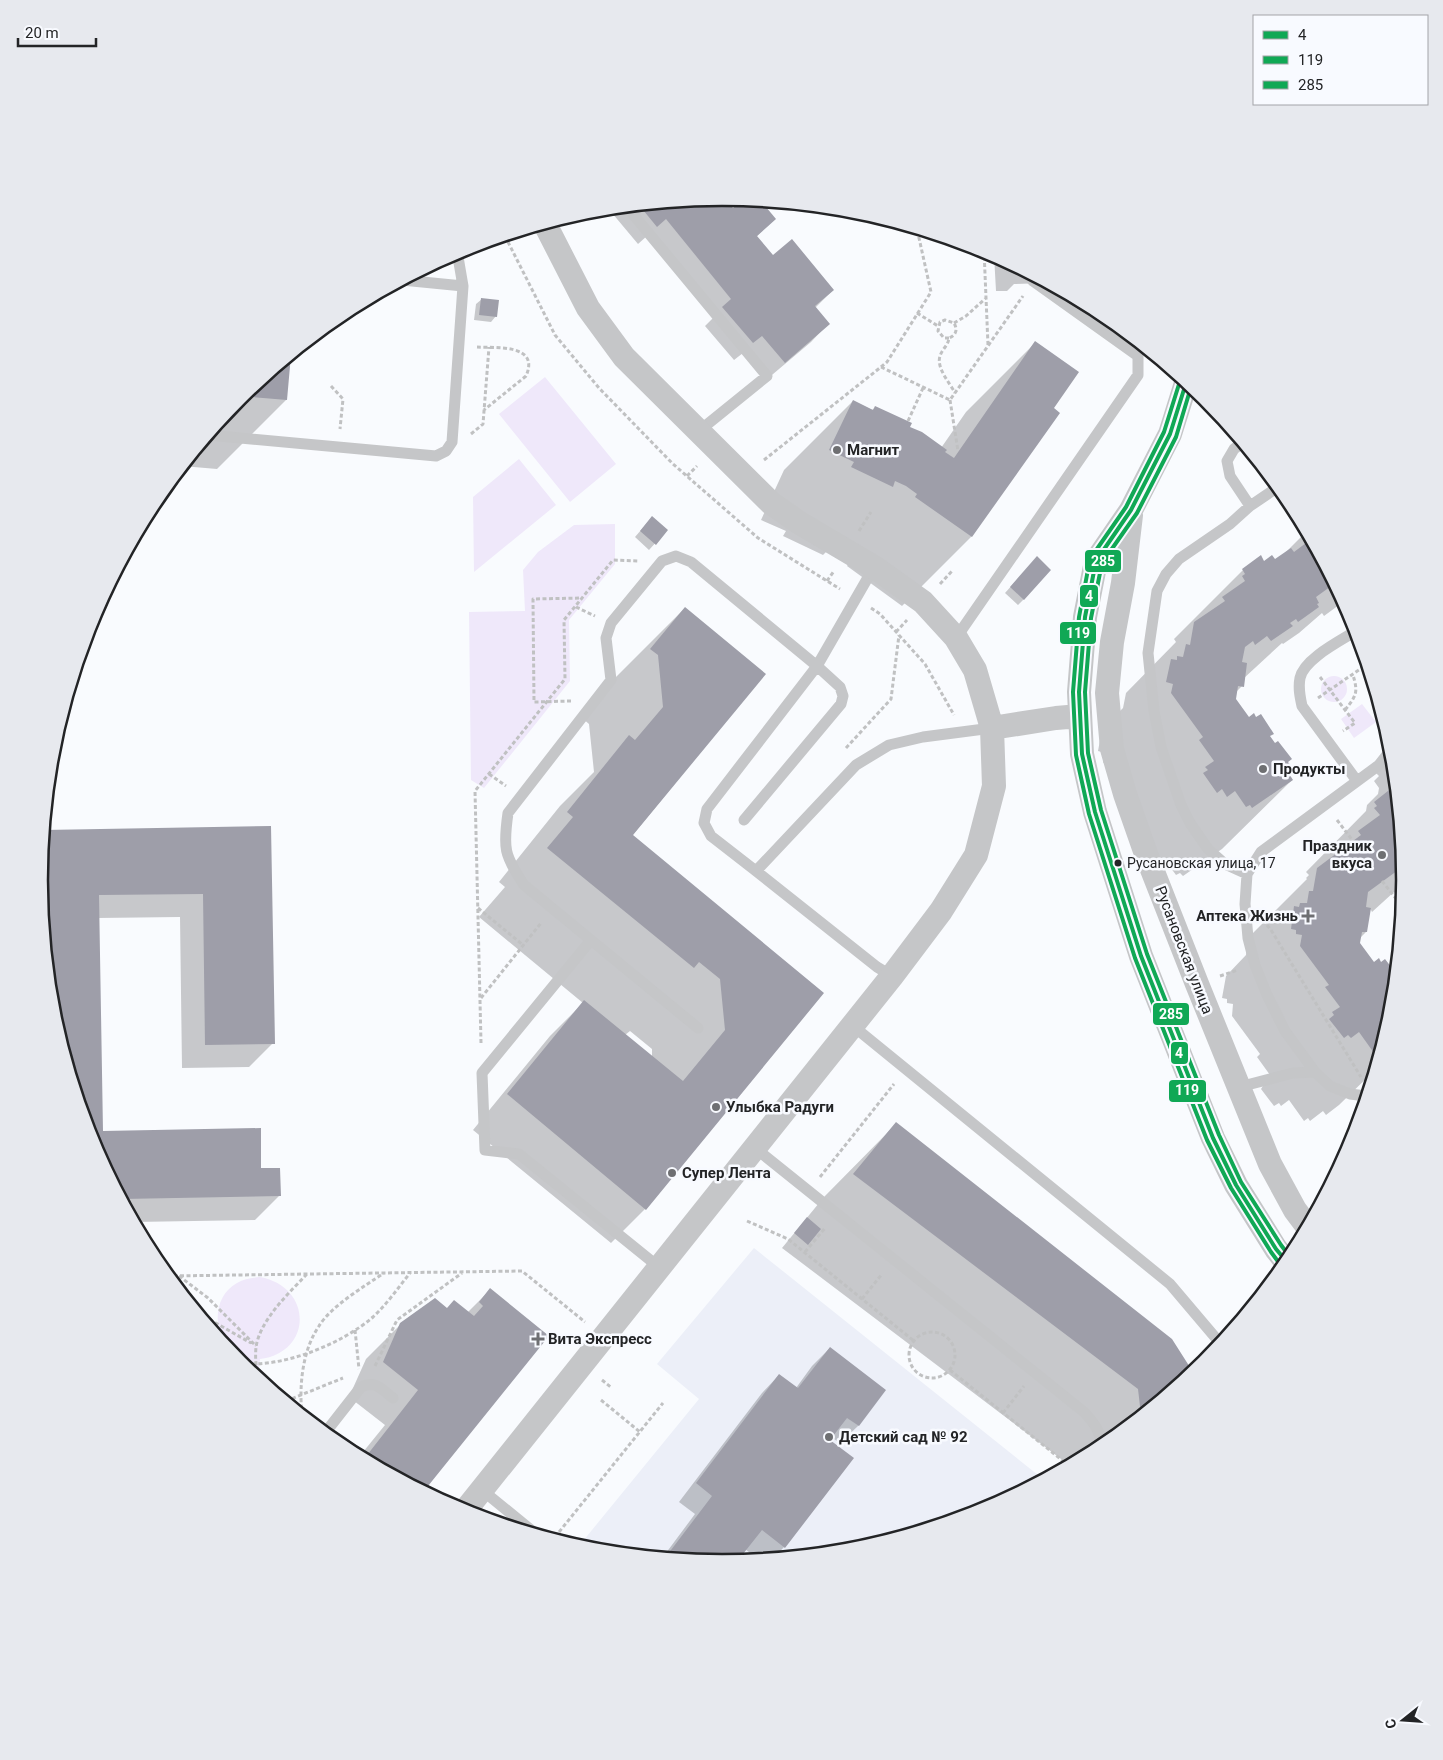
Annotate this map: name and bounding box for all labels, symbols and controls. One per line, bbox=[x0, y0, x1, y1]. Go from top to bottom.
scale bar bbox=[18, 15, 95, 47]
legend bbox=[1253, 15, 1428, 105]
text: 20 m bbox=[25, 24, 59, 42]
text: 4 bbox=[1298, 26, 1307, 44]
text: 119 bbox=[1298, 51, 1323, 69]
text: 285 bbox=[1298, 76, 1323, 94]
place label: Магнит bbox=[847, 441, 899, 459]
marker: Магнит bbox=[831, 444, 843, 456]
line badge: 285 bbox=[1084, 549, 1122, 573]
text: 285 bbox=[1091, 553, 1115, 569]
line badge: 4 bbox=[1079, 584, 1099, 608]
text: 4 bbox=[1085, 588, 1093, 604]
line badge: 119 bbox=[1059, 621, 1097, 645]
text: 119 bbox=[1066, 625, 1090, 641]
place label: Продукты bbox=[1273, 760, 1346, 778]
marker: Продукты bbox=[1257, 763, 1269, 775]
place label: Праздник вкуса bbox=[1302, 837, 1373, 872]
marker: Праздник вкуса bbox=[1376, 849, 1388, 861]
place label: Русановская улица, 17 bbox=[1127, 855, 1276, 871]
marker: Русановская улица, 17 bbox=[1113, 858, 1123, 868]
street label: Русановская улица bbox=[1151, 883, 1217, 1017]
place label: Аптека Жизнь bbox=[1196, 907, 1298, 925]
marker: Аптека Жизнь bbox=[1302, 910, 1314, 922]
line badge: 285 bbox=[1152, 1002, 1190, 1026]
text: 285 bbox=[1159, 1006, 1183, 1022]
line badge: 4 bbox=[1170, 1041, 1189, 1065]
text: 4 bbox=[1175, 1045, 1183, 1061]
line badge: 119 bbox=[1168, 1079, 1207, 1103]
text: 119 bbox=[1175, 1082, 1199, 1098]
place label: Улыбка Радуги bbox=[726, 1098, 834, 1116]
marker: Улыбка Радуги bbox=[710, 1101, 722, 1113]
place label: Супер Лента bbox=[682, 1164, 771, 1182]
marker: Супер Лента bbox=[666, 1167, 678, 1179]
place label: Вита Экспресс bbox=[548, 1330, 652, 1348]
marker: Вита Экспресс bbox=[532, 1333, 544, 1345]
place label: Детский сад № 92 bbox=[839, 1428, 968, 1446]
marker: Детский сад № 92 bbox=[823, 1431, 835, 1443]
north arrow bbox=[1378, 1695, 1428, 1745]
text: С bbox=[1382, 1717, 1400, 1731]

